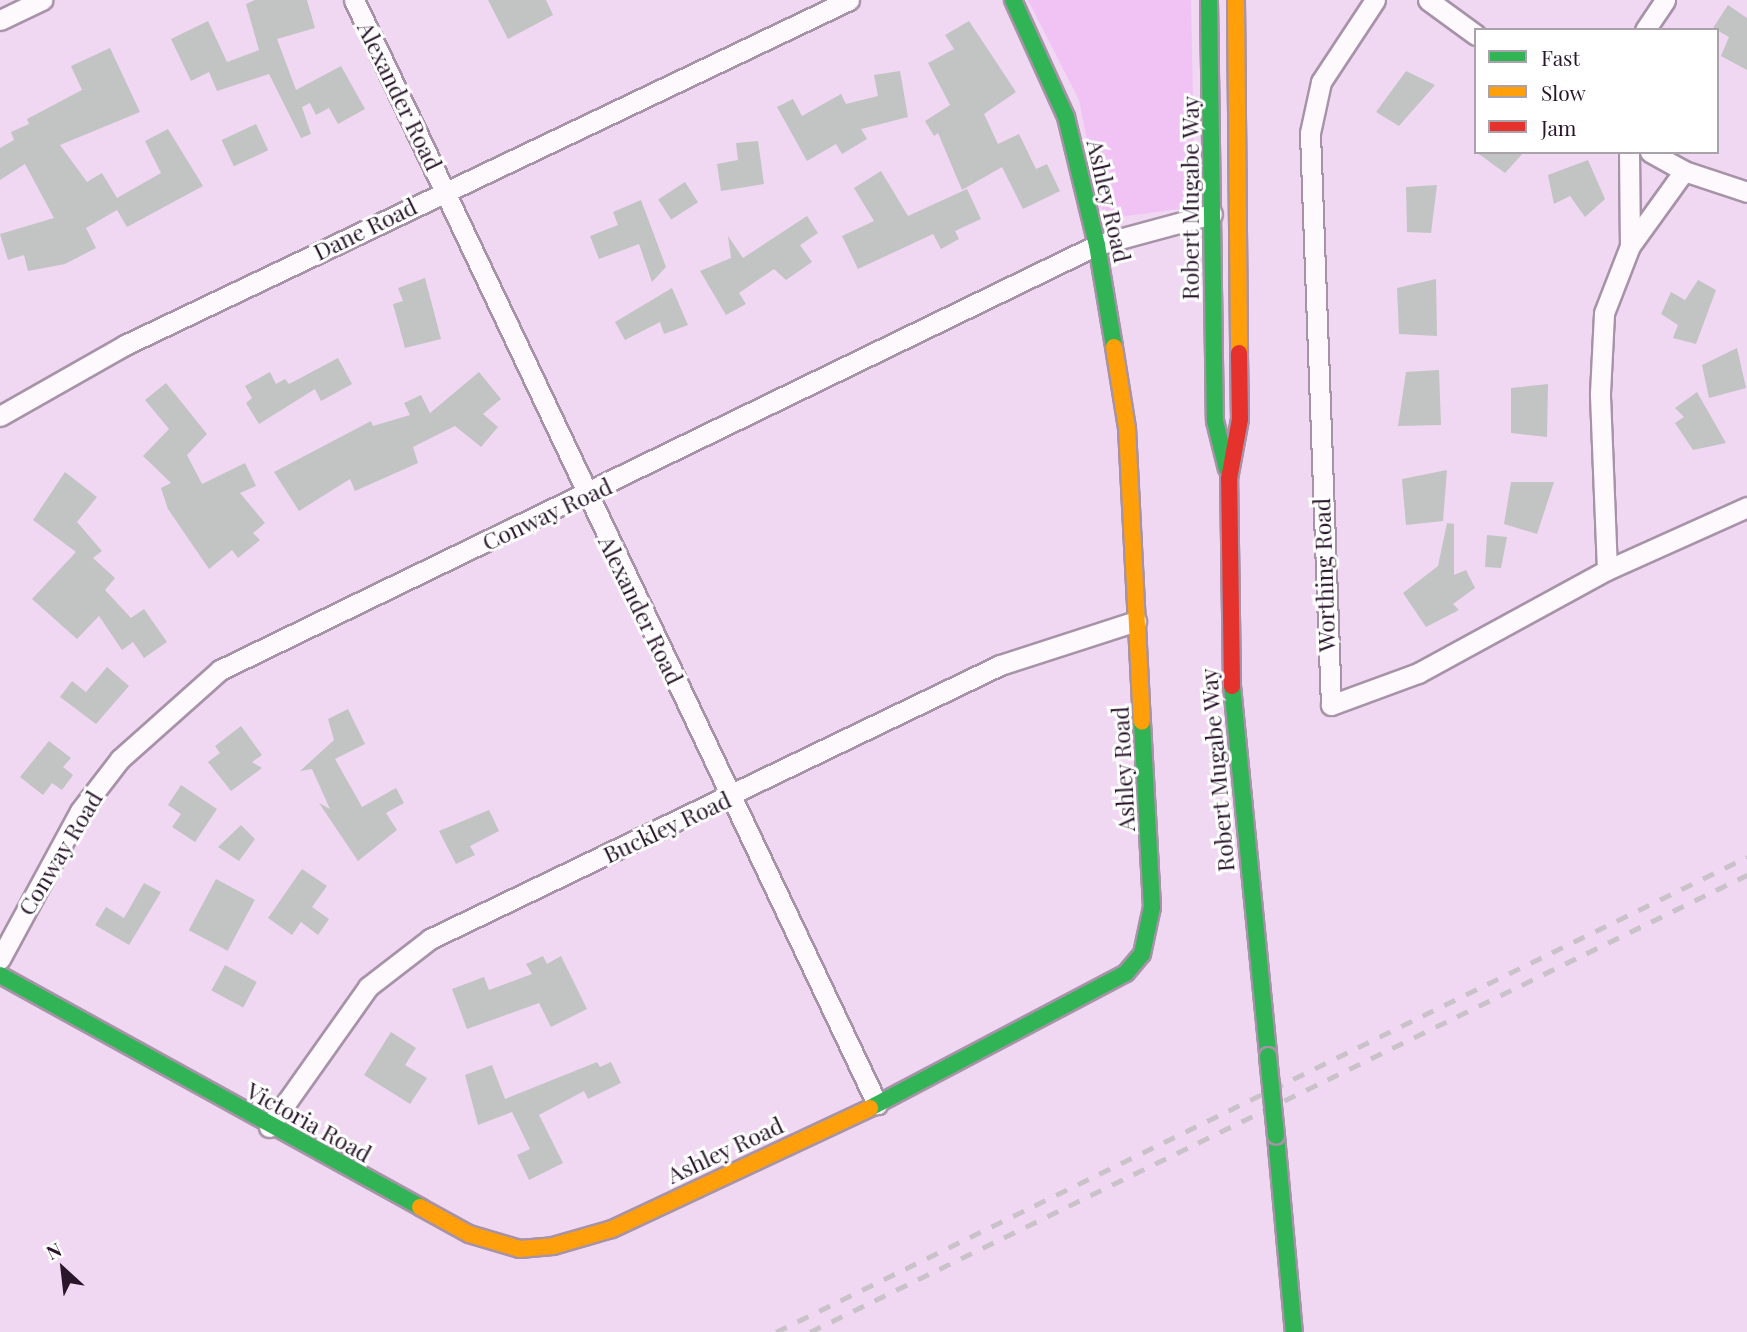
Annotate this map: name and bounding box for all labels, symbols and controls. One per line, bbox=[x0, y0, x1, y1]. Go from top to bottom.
street label: Alexander Road bbox=[352, 17, 448, 175]
legend bbox=[1474, 28, 1719, 154]
text: Fast bbox=[1541, 43, 1580, 71]
text: Slow bbox=[1541, 78, 1586, 106]
street label: Robert Mugabe Way bbox=[1176, 95, 1204, 301]
text: Jam bbox=[1541, 113, 1577, 141]
street label: Ashley Road bbox=[1081, 137, 1137, 265]
street label: Dane Road bbox=[309, 192, 421, 266]
street label: Conway Road bbox=[478, 472, 616, 556]
street label: Worthing Road bbox=[1308, 497, 1340, 653]
street label: Alexander Road bbox=[593, 531, 689, 689]
street label: Robert Mugabe Way bbox=[1194, 666, 1240, 874]
street label: Ashley Road bbox=[1106, 706, 1140, 832]
street label: Buckley Road bbox=[599, 785, 735, 869]
street label: Conway Road bbox=[12, 786, 108, 920]
street label: Victoria Road bbox=[242, 1076, 376, 1168]
street label: Ashley Road bbox=[662, 1111, 788, 1189]
north arrow bbox=[28, 1234, 98, 1304]
text: N bbox=[41, 1236, 65, 1265]

